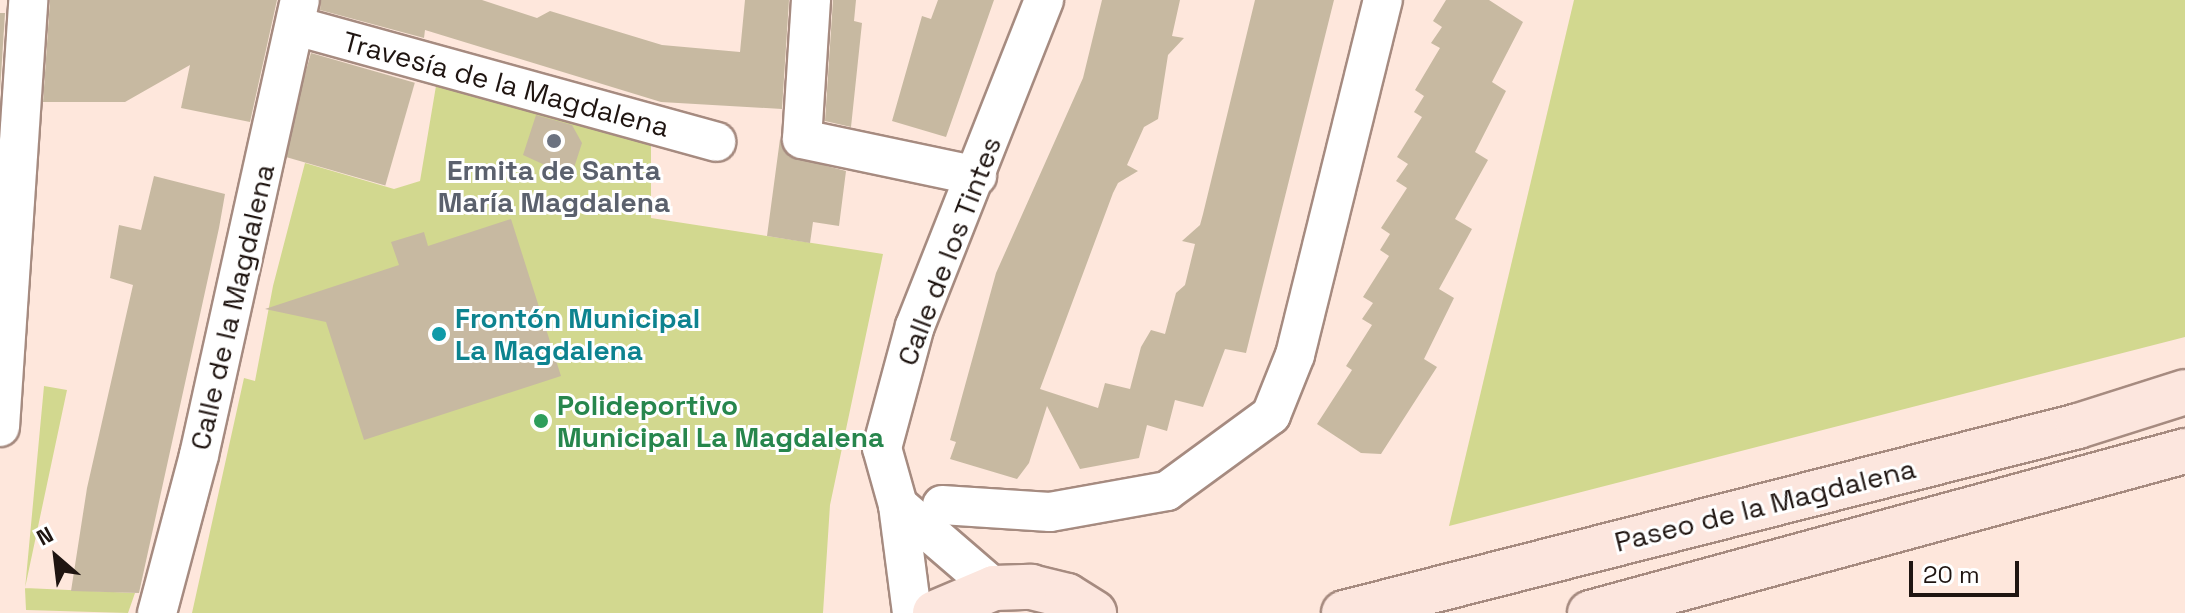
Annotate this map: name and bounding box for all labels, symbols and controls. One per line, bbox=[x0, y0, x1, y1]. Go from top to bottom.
street label: Travesía de la Magdalena bbox=[339, 24, 673, 144]
marker: Ermita de Santa María Magdalena bbox=[545, 132, 563, 150]
street label: Calle de los Tintes bbox=[890, 132, 1008, 370]
place label: Ermita de Santa María Magdalena bbox=[438, 153, 670, 219]
street label: Calle de la Magdalena bbox=[183, 161, 281, 453]
place label: Frontón Municipal La Magdalena bbox=[455, 301, 700, 367]
marker: Frontón Municipal La Magdalena bbox=[430, 325, 448, 343]
place label: Polideportivo Municipal La Magdalena bbox=[557, 388, 884, 454]
marker: Polideportivo Municipal La Magdalena bbox=[532, 412, 550, 430]
street label: Paseo de la Magdalena bbox=[1611, 451, 1919, 559]
north arrow bbox=[16, 517, 96, 597]
text: N bbox=[32, 520, 58, 552]
scale bar bbox=[1913, 545, 2023, 595]
text: 20 m bbox=[1923, 559, 1980, 590]

